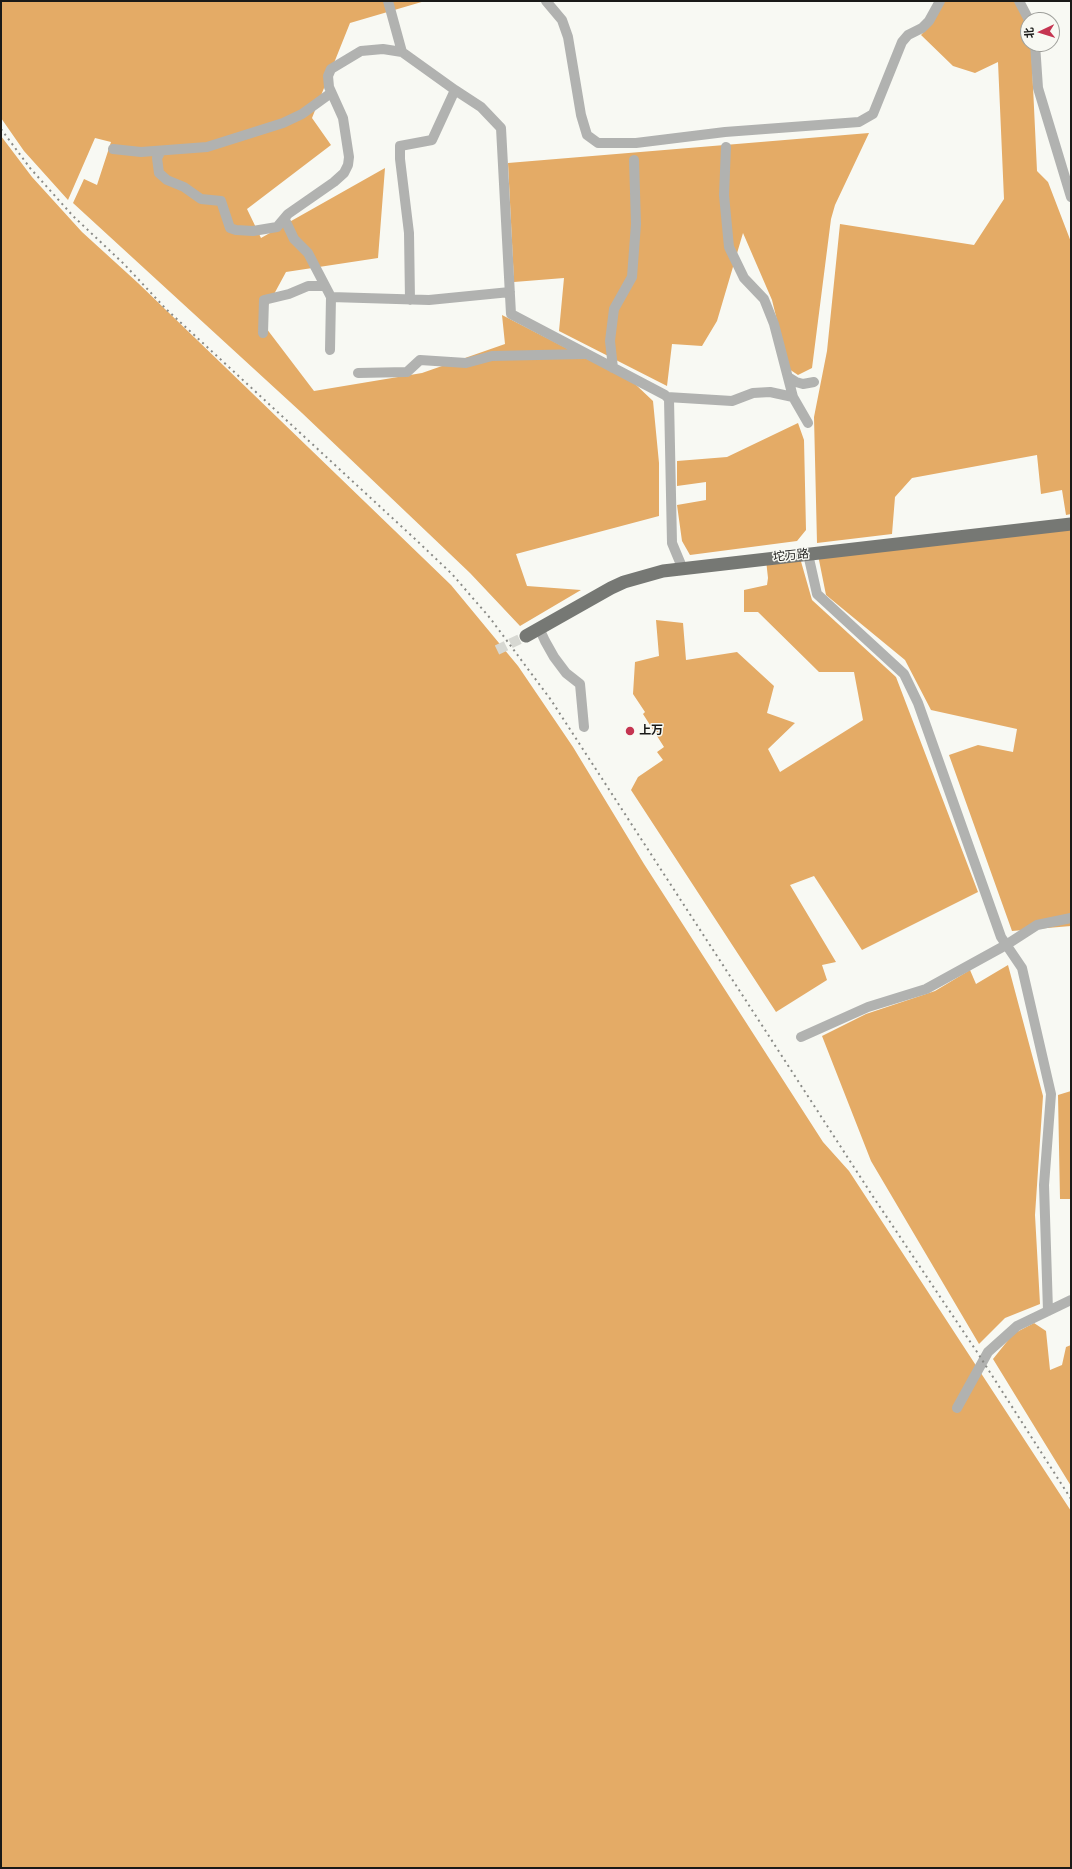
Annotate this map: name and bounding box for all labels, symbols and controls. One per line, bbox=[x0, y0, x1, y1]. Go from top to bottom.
north arrow bbox=[1020, 12, 1060, 52]
text: 北 bbox=[1022, 27, 1036, 39]
street label: 坨万路 bbox=[772, 547, 810, 565]
place label: 上万 bbox=[639, 724, 663, 738]
marker: 上万 bbox=[624, 725, 636, 737]

